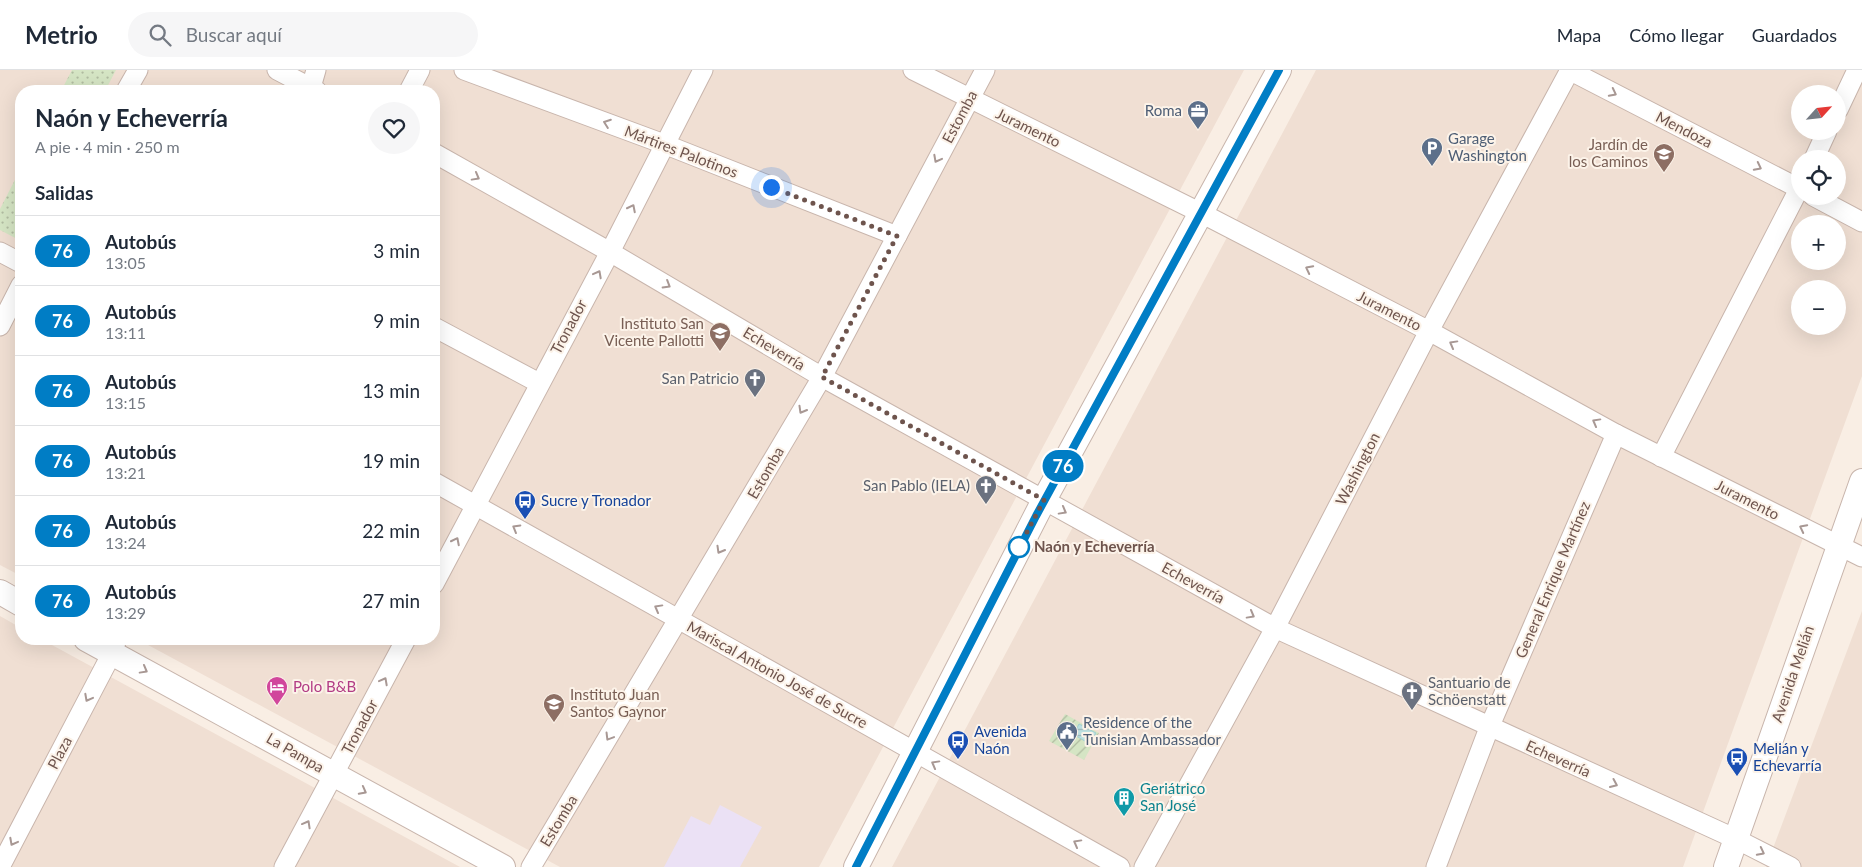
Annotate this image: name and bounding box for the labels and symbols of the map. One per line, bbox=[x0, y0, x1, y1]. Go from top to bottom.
north arrow bbox=[1791, 85, 1846, 140]
street label: Estomba bbox=[938, 87, 980, 146]
one-way arrow bbox=[1608, 87, 1617, 97]
office icon: Roma bbox=[1186, 99, 1210, 130]
place label: Roma bbox=[1145, 101, 1182, 119]
street label: Juramento bbox=[993, 104, 1064, 150]
street label: Mendoza bbox=[1653, 107, 1716, 151]
one-way arrow bbox=[603, 119, 611, 129]
street label: Mártires Palotinos bbox=[622, 121, 741, 181]
place label: Garage Washington bbox=[1448, 129, 1527, 164]
place label: Jardín de los Caminos bbox=[1569, 135, 1648, 170]
parking icon: Garage Washington bbox=[1420, 136, 1444, 167]
school or university icon: Jardín de los Caminos bbox=[1652, 142, 1676, 173]
one-way arrow bbox=[933, 154, 943, 163]
one-way arrow bbox=[1752, 161, 1761, 171]
one-way arrow bbox=[471, 171, 480, 181]
your location bbox=[759, 175, 784, 200]
one-way arrow bbox=[626, 204, 636, 213]
one-way arrow bbox=[1305, 265, 1314, 275]
one-way arrow bbox=[592, 270, 602, 279]
one-way arrow bbox=[662, 279, 671, 289]
street label: Juramento bbox=[1354, 286, 1425, 334]
street label: Tronador bbox=[546, 296, 590, 357]
place label: Instituto San Vicente Pallotti bbox=[604, 314, 704, 349]
school or university icon: Instituto San Vicente Pallotti bbox=[708, 321, 732, 352]
street label: Echeverría bbox=[740, 323, 809, 374]
one-way arrow bbox=[1449, 340, 1458, 350]
church icon: San Patricio bbox=[743, 367, 767, 398]
place label: San Patricio bbox=[661, 369, 739, 387]
one-way arrow bbox=[799, 405, 809, 414]
one-way arrow bbox=[1592, 419, 1601, 429]
street label: Washington bbox=[1331, 429, 1383, 508]
street label: Estomba bbox=[743, 443, 787, 502]
line badge: 76 bbox=[1040, 450, 1086, 482]
church icon: San Pablo (IELA) bbox=[974, 474, 998, 505]
street label: Juramento bbox=[1712, 475, 1783, 523]
place label: San Pablo (IELA) bbox=[863, 476, 970, 494]
bus stop icon: Sucre y Tronador bbox=[513, 489, 537, 520]
place label: Sucre y Tronador bbox=[541, 491, 651, 509]
street label: General Enrique Martínez bbox=[1511, 498, 1593, 661]
one-way arrow bbox=[1058, 505, 1067, 515]
one-way arrow bbox=[1799, 524, 1808, 534]
one-way arrow bbox=[512, 525, 521, 535]
marker: Naón y Echeverría bbox=[1008, 536, 1030, 558]
one-way arrow bbox=[450, 537, 460, 546]
place label: Naón y Echeverría bbox=[1034, 537, 1155, 555]
one-way arrow bbox=[717, 545, 727, 554]
street label: Echeverría bbox=[1159, 558, 1228, 607]
one-way arrow bbox=[654, 604, 663, 614]
one-way arrow bbox=[1246, 609, 1255, 619]
street label: Mariscal Antonio José de Sucre bbox=[684, 617, 871, 731]
street label: Avenida Melián bbox=[1767, 623, 1817, 724]
one-way arrow bbox=[139, 664, 148, 674]
place label: Santuario de Schöenstatt bbox=[1428, 673, 1511, 708]
hotel icon: Polo B&B bbox=[265, 675, 289, 706]
place label: Polo B&B bbox=[293, 677, 356, 695]
one-way arrow bbox=[378, 677, 388, 686]
church icon: Santuario de Schöenstatt bbox=[1400, 680, 1424, 711]
place label: Instituto Juan Santos Gaynor bbox=[570, 685, 667, 720]
school or university icon: Instituto Juan Santos Gaynor bbox=[542, 692, 566, 723]
one-way arrow bbox=[85, 693, 95, 702]
street label: Tronador bbox=[337, 696, 381, 757]
place label: Residence of the Tunisian Ambassador bbox=[1083, 713, 1222, 748]
public building icon: Residence of the Tunisian Ambassador bbox=[1055, 720, 1079, 751]
place label: Avenida Naón bbox=[974, 722, 1027, 757]
street label: La Pampa bbox=[264, 728, 327, 776]
bus stop icon: Avenida Naón bbox=[946, 729, 970, 760]
one-way arrow bbox=[606, 731, 616, 740]
street label: Plaza bbox=[43, 733, 75, 772]
street label: Echeverría bbox=[1523, 736, 1594, 780]
place label: Melián y Echevarría bbox=[1753, 739, 1822, 774]
bus stop icon: Melián y Echevarría bbox=[1725, 746, 1749, 777]
one-way arrow bbox=[932, 760, 941, 770]
one-way arrow bbox=[1609, 778, 1618, 788]
place label: Geriátrico San José bbox=[1140, 779, 1205, 814]
one-way arrow bbox=[358, 785, 367, 795]
building icon: Geriátrico San José bbox=[1112, 786, 1136, 817]
street label: Estomba bbox=[536, 791, 581, 850]
one-way arrow bbox=[301, 821, 311, 830]
one-way arrow bbox=[9, 837, 19, 846]
one-way arrow bbox=[1074, 840, 1083, 850]
one-way arrow bbox=[1756, 846, 1765, 856]

